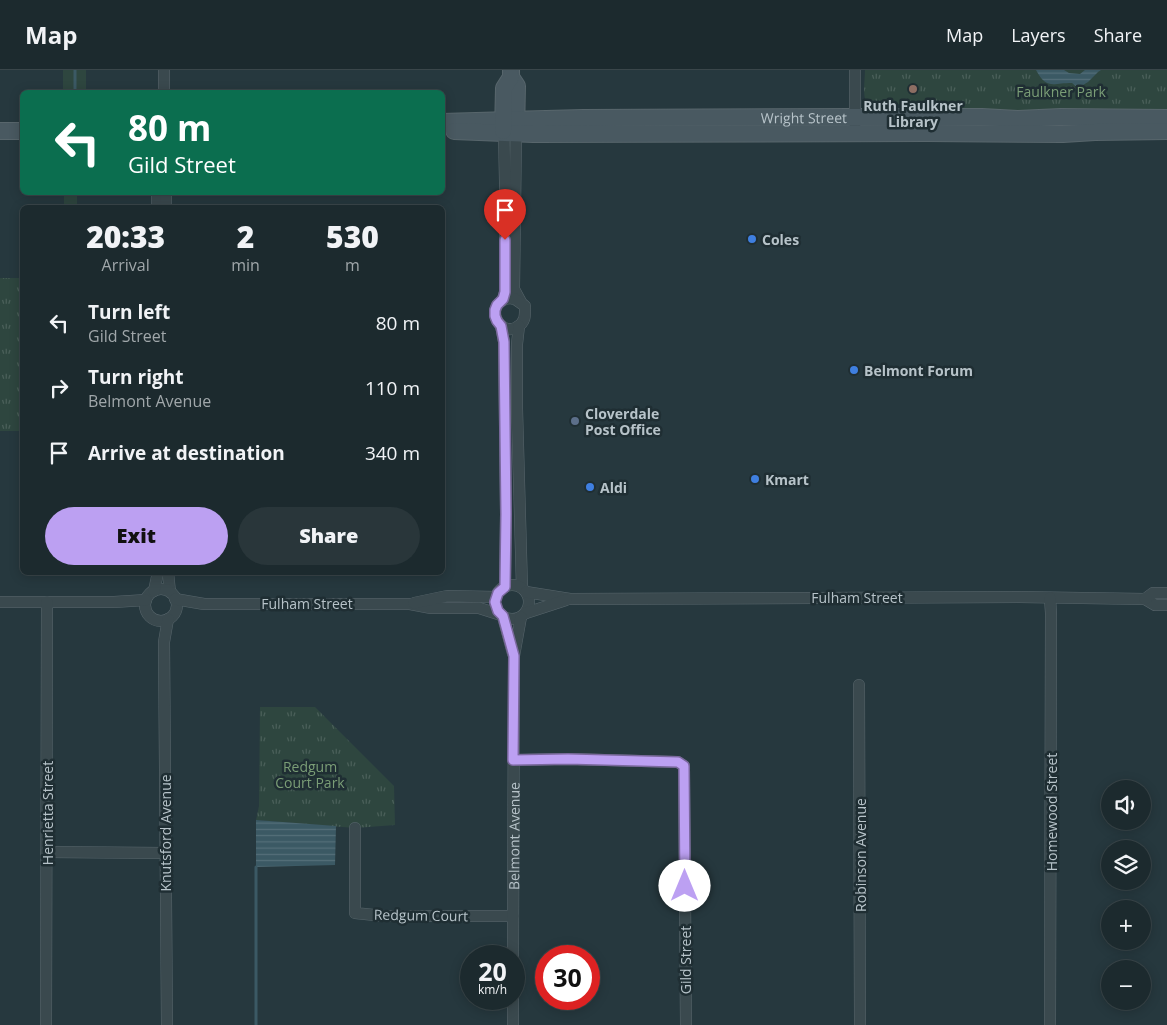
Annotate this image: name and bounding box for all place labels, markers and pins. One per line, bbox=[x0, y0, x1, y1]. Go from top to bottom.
marker: Ruth Faulkner Library bbox=[907, 83, 919, 95]
place label: Ruth Faulkner Library bbox=[863, 96, 963, 131]
pin bbox=[484, 189, 526, 240]
place label: Coles bbox=[762, 230, 799, 249]
marker: Coles bbox=[746, 233, 758, 245]
place label: Belmont Forum bbox=[864, 361, 973, 380]
marker: Belmont Forum bbox=[848, 364, 860, 376]
place label: Cloverdale Post Office bbox=[585, 404, 661, 439]
marker: Cloverdale Post Office bbox=[569, 415, 581, 427]
place label: Kmart bbox=[765, 470, 809, 489]
marker: Kmart bbox=[749, 473, 761, 485]
place label: Aldi bbox=[600, 478, 627, 497]
marker: Aldi bbox=[584, 481, 596, 493]

